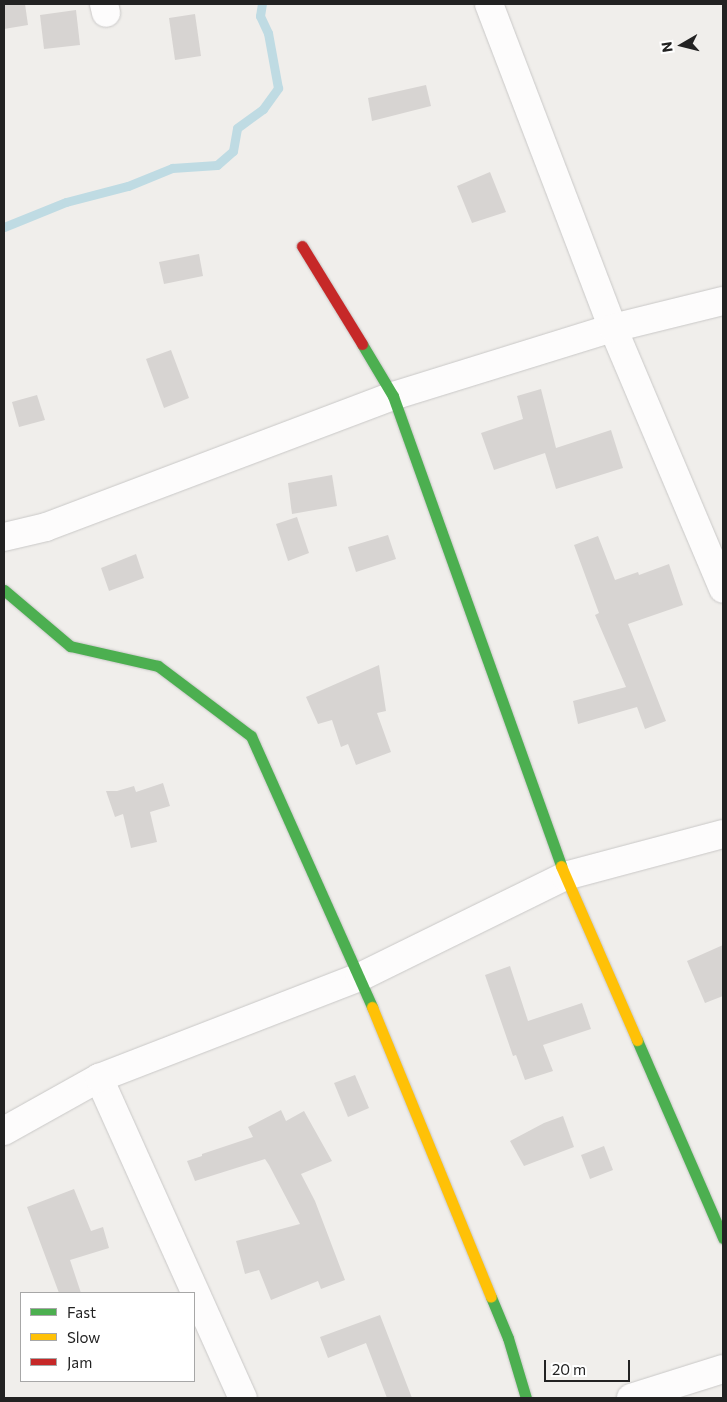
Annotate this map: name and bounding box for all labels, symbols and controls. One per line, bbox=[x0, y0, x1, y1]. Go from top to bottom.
north arrow bbox=[657, 20, 707, 70]
text: N bbox=[658, 41, 676, 54]
legend bbox=[20, 1292, 195, 1382]
text: Fast bbox=[67, 1303, 96, 1321]
text: Slow bbox=[67, 1328, 100, 1346]
scale bar bbox=[547, 1350, 633, 1382]
text: Jam bbox=[67, 1353, 92, 1371]
text: 20 m bbox=[552, 1360, 586, 1378]

